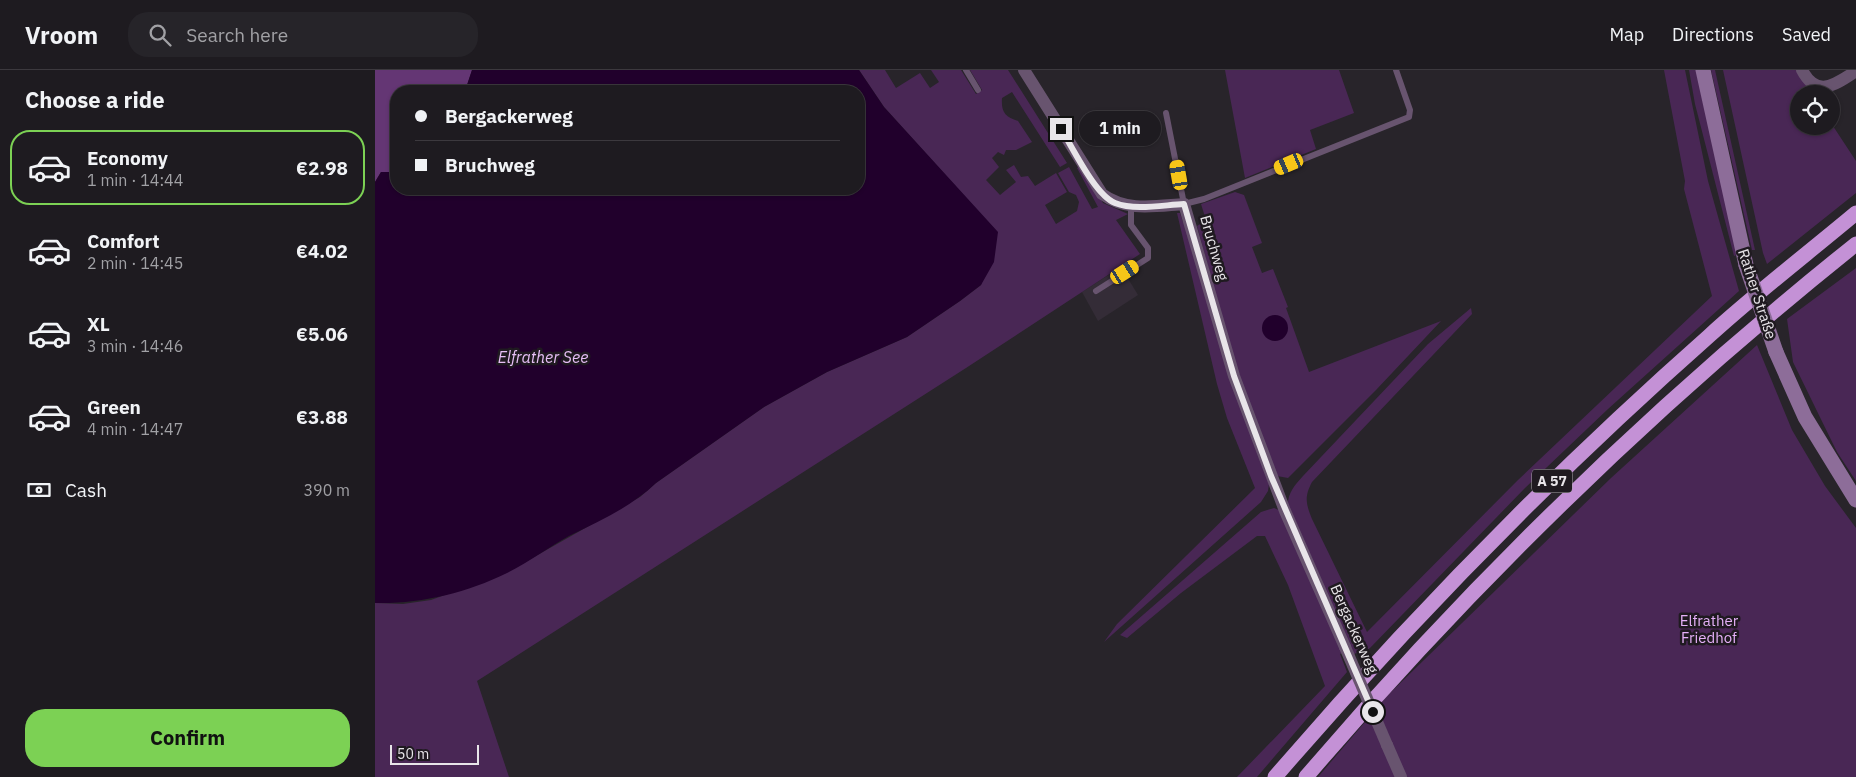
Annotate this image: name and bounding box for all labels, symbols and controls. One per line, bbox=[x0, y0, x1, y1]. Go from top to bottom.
search box bbox=[128, 12, 478, 57]
text: Vroom bbox=[25, 19, 98, 51]
icon: search bbox=[146, 21, 174, 49]
text: Search here bbox=[186, 23, 288, 47]
text: Map bbox=[1609, 23, 1644, 46]
text: Directions bbox=[1672, 23, 1754, 46]
text: Saved bbox=[1782, 23, 1831, 46]
text: Choose a ride bbox=[25, 85, 165, 114]
map controls bbox=[1790, 85, 1840, 135]
button: locate bbox=[1790, 85, 1840, 135]
text: Bergackerweg bbox=[445, 104, 573, 128]
callout: 1 min bbox=[1079, 112, 1161, 146]
route end bbox=[1050, 118, 1072, 140]
text: 1 min bbox=[1099, 118, 1141, 138]
icon: car bbox=[27, 145, 72, 190]
text: Economy bbox=[87, 146, 168, 170]
car bbox=[1272, 151, 1305, 177]
text: Bruchweg bbox=[445, 153, 535, 177]
text: €2.98 bbox=[296, 156, 348, 180]
car bbox=[1169, 159, 1188, 191]
text: 1 min · 14:44 bbox=[87, 170, 183, 190]
street label: Bruchweg bbox=[1196, 213, 1233, 283]
icon: car bbox=[27, 228, 72, 273]
text: Comfort bbox=[87, 229, 160, 253]
text: €4.02 bbox=[296, 239, 348, 263]
street label: Rather Straße bbox=[1734, 246, 1781, 341]
text: 2 min · 14:45 bbox=[87, 253, 183, 273]
car bbox=[1108, 258, 1141, 286]
icon: car bbox=[27, 311, 72, 356]
text: XL bbox=[87, 312, 110, 336]
text: €5.06 bbox=[296, 322, 348, 346]
text: 3 min · 14:46 bbox=[87, 336, 183, 356]
water label: Elfrather See bbox=[498, 347, 588, 367]
icon: car bbox=[27, 394, 72, 439]
text: Green bbox=[87, 395, 141, 419]
text: €3.88 bbox=[296, 405, 348, 429]
text: 4 min · 14:47 bbox=[87, 419, 183, 439]
road number: A 57 bbox=[1532, 470, 1572, 492]
icon: cash bbox=[25, 476, 53, 504]
text: Cash bbox=[65, 478, 107, 502]
text: 390 m bbox=[303, 480, 350, 500]
street label: Bergackerweg bbox=[1326, 581, 1383, 676]
park label: Elfrather Friedhof bbox=[1680, 611, 1739, 647]
route start bbox=[1362, 701, 1384, 723]
button: Confirm bbox=[25, 709, 350, 767]
scale bar bbox=[390, 742, 479, 765]
text: 50 m bbox=[397, 745, 429, 763]

